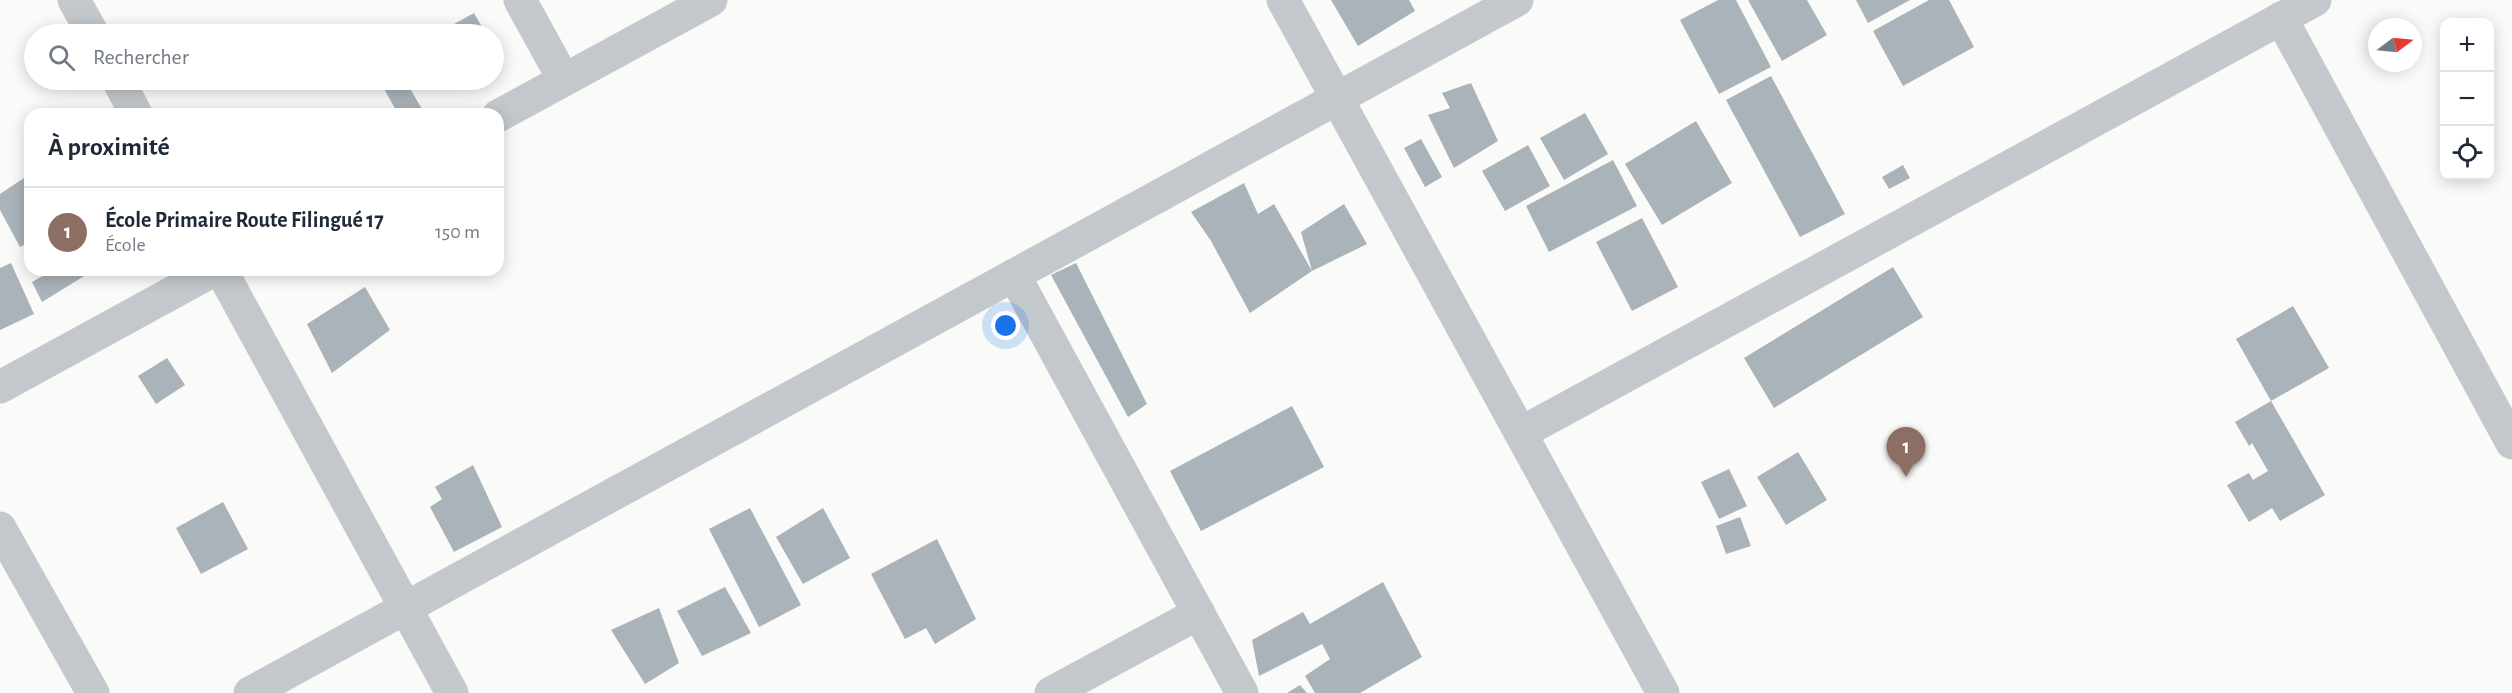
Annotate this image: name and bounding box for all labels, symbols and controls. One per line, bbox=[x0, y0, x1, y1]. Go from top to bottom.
north arrow bbox=[2368, 18, 2422, 72]
map controls bbox=[2440, 18, 2494, 180]
button: + bbox=[2440, 18, 2494, 72]
search box bbox=[24, 24, 504, 90]
icon: search bbox=[45, 41, 78, 74]
text: Rechercher bbox=[93, 46, 189, 68]
button: − bbox=[2440, 72, 2494, 126]
button: locate bbox=[2440, 126, 2494, 180]
text: À proximité bbox=[48, 134, 170, 160]
text: École Primaire Route Filingué 17 bbox=[105, 209, 384, 231]
text: 1 bbox=[64, 222, 71, 242]
text: 150 m bbox=[435, 222, 480, 242]
text: École bbox=[105, 235, 146, 255]
your location bbox=[991, 311, 1020, 340]
pin: 1 bbox=[1886, 428, 1926, 477]

